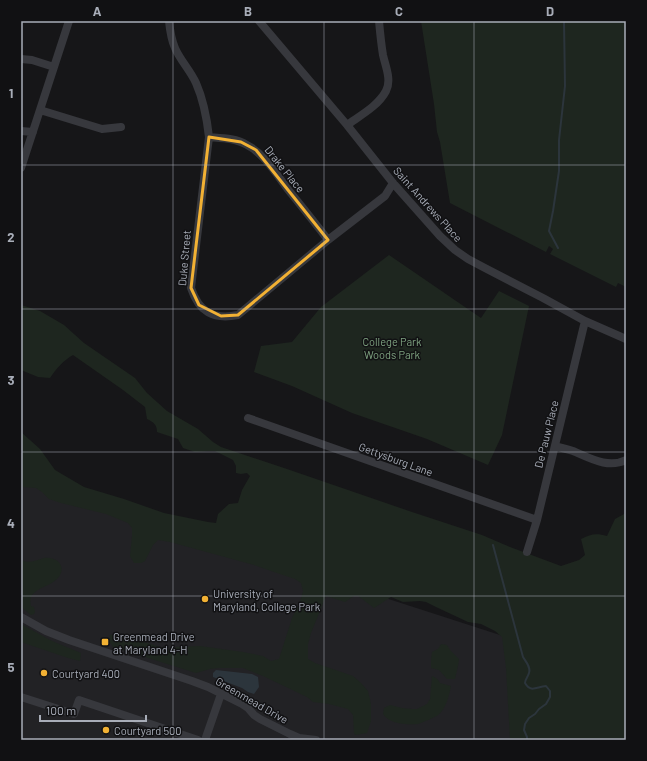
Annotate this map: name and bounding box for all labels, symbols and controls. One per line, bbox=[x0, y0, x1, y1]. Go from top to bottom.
text: A bbox=[93, 3, 102, 19]
text: B bbox=[244, 3, 252, 19]
text: C bbox=[395, 3, 403, 19]
text: D bbox=[546, 3, 554, 19]
text: 1 bbox=[9, 85, 13, 101]
street label: Drake Place bbox=[262, 143, 308, 195]
street label: Saint Andrews Place bbox=[391, 164, 465, 244]
text: 2 bbox=[7, 229, 15, 245]
street label: Duke Street bbox=[175, 230, 193, 286]
park label: College Park Woods Park bbox=[362, 335, 422, 361]
text: 3 bbox=[7, 372, 15, 388]
street label: De Pauw Place bbox=[531, 399, 561, 469]
street label: Gettysburg Lane bbox=[357, 440, 435, 478]
text: 4 bbox=[7, 515, 15, 531]
place label: University of Maryland, College Park bbox=[213, 587, 321, 613]
marker: University of Maryland, College Park bbox=[200, 594, 210, 604]
place label: Greenmead Drive at Maryland 4-H bbox=[113, 630, 195, 656]
marker: Greenmead Drive at Maryland 4-H bbox=[100, 637, 110, 647]
text: 5 bbox=[7, 659, 15, 675]
place label: Courtyard 400 bbox=[52, 667, 120, 680]
marker: Courtyard 400 bbox=[39, 668, 49, 678]
street label: Greenmead Drive bbox=[213, 674, 291, 726]
scale bar bbox=[40, 697, 146, 723]
text: 100 m bbox=[46, 703, 76, 717]
place label: Courtyard 500 bbox=[114, 724, 182, 737]
marker: Courtyard 500 bbox=[101, 725, 111, 735]

